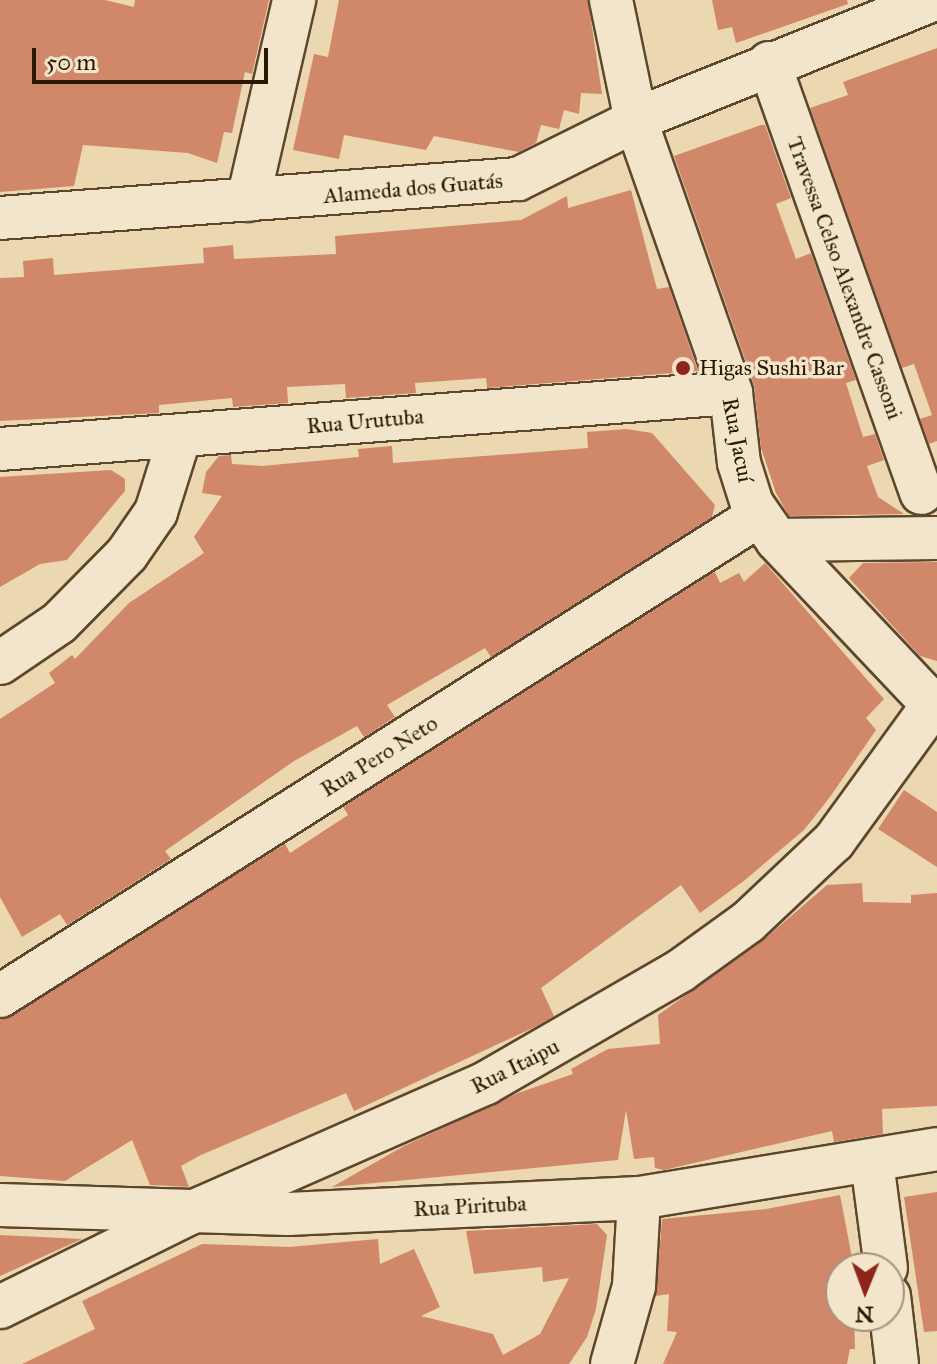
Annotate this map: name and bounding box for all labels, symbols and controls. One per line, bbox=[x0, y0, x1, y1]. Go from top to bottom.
scale bar bbox=[36, 32, 272, 82]
text: 50 m bbox=[46, 47, 96, 77]
street label: Travessa Celso Alexandre Cassoni bbox=[781, 133, 909, 423]
street label: Alameda dos Guatás bbox=[322, 167, 504, 209]
place label: Higas Sushi Bar bbox=[699, 355, 844, 381]
marker: Higas Sushi Bar bbox=[674, 359, 692, 377]
street label: Rua Jacuí bbox=[717, 395, 759, 485]
street label: Rua Urutuba bbox=[305, 403, 425, 439]
street label: Rua Pero Neto bbox=[316, 710, 442, 802]
street label: Rua Itaipu bbox=[466, 1032, 564, 1100]
street label: Rua Pirituba bbox=[413, 1190, 527, 1222]
north arrow bbox=[825, 1252, 905, 1332]
text: N bbox=[855, 1301, 874, 1328]

